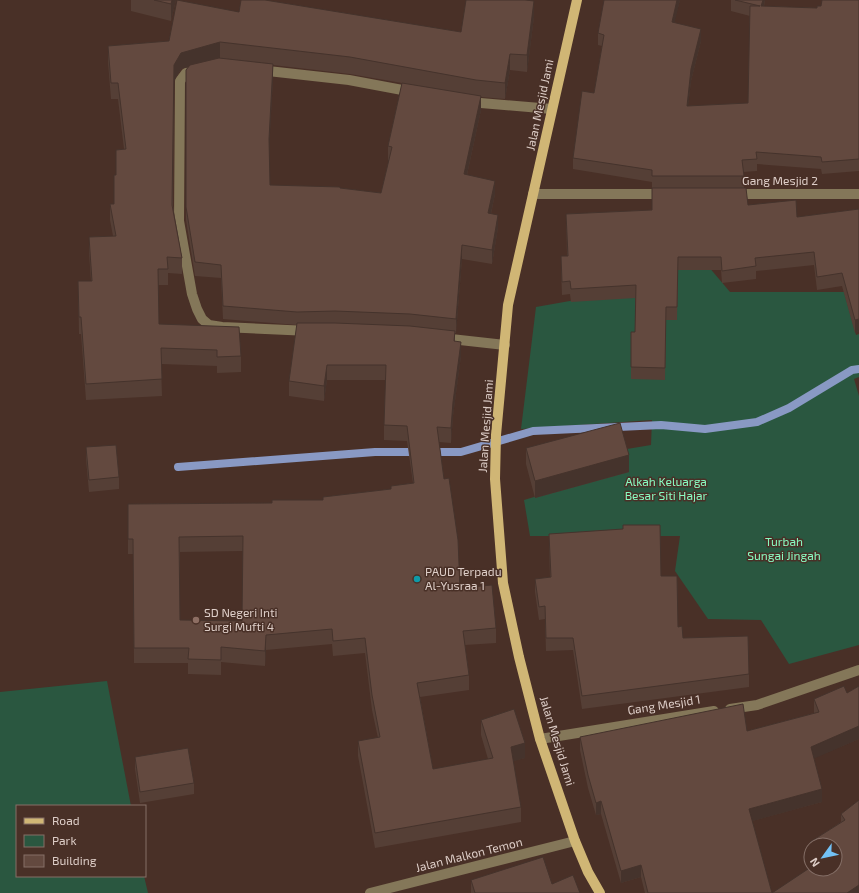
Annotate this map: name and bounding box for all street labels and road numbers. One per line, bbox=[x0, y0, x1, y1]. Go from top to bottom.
street label: Jalan Mesjid Jami bbox=[523, 58, 557, 152]
street label: Gang Mesjid 2 bbox=[742, 173, 818, 188]
street label: Jalan Mesjid Jami bbox=[475, 379, 496, 473]
street label: Gang Mesjid 1 bbox=[626, 691, 702, 718]
street label: Jalan Mesjid Jami bbox=[537, 694, 578, 788]
street label: Jalan Malkon Temon bbox=[414, 834, 524, 874]

